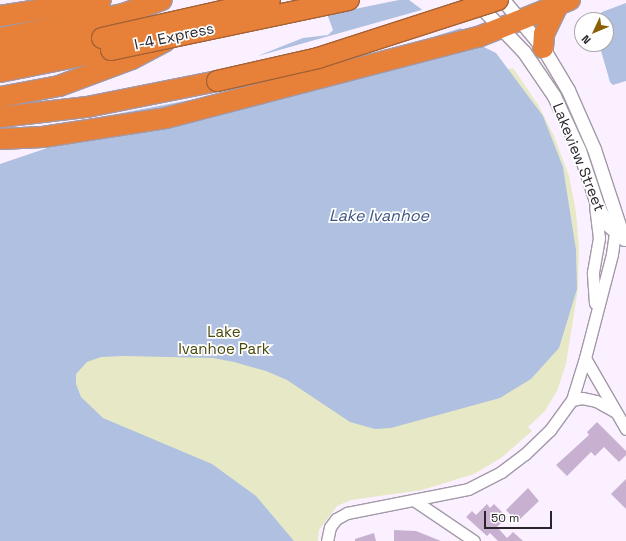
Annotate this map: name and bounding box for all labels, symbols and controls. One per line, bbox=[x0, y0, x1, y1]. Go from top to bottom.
north arrow bbox=[574, 12, 614, 52]
street label: I-4 Express bbox=[133, 19, 215, 53]
text: N bbox=[578, 32, 594, 47]
street label: Lakeview Street bbox=[549, 100, 609, 214]
water label: Lake Ivanhoe bbox=[329, 206, 429, 226]
park label: Lake Ivanhoe Park bbox=[178, 322, 270, 357]
scale bar bbox=[486, 503, 554, 529]
text: 50 m bbox=[491, 510, 519, 526]

